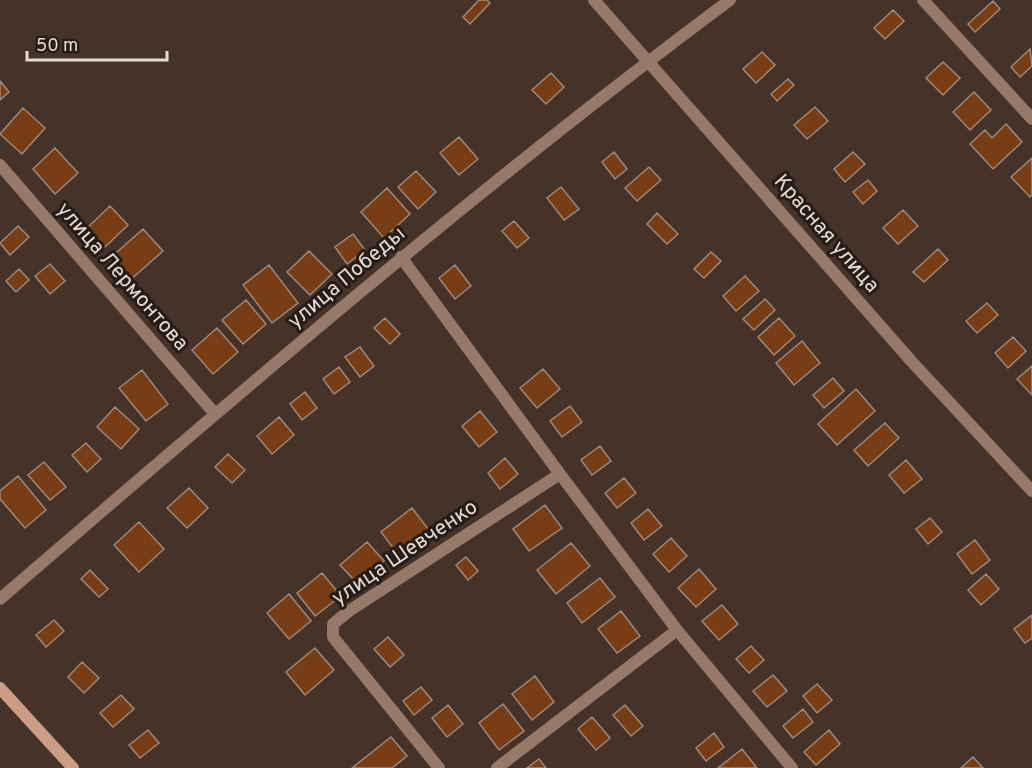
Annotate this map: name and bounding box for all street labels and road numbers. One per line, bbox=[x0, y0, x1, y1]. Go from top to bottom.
street label: Красная улица bbox=[767, 169, 885, 299]
street label: улица Лермонтова bbox=[50, 197, 194, 357]
street label: улица Победы bbox=[283, 221, 411, 335]
street label: улица Шевченко bbox=[327, 494, 483, 612]

